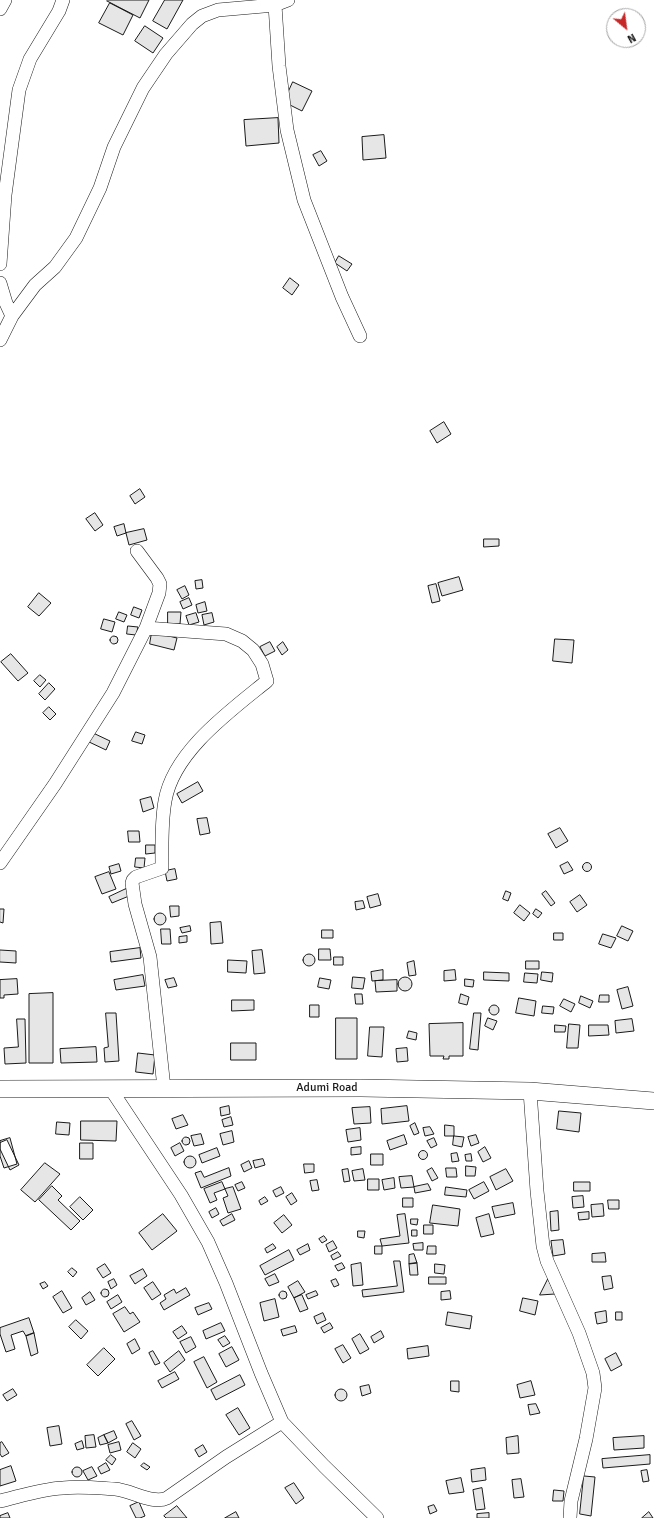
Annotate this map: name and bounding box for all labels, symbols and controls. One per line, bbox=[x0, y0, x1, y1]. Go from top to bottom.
north arrow bbox=[606, 8, 646, 48]
text: N bbox=[625, 31, 638, 46]
street label: Adumi Road bbox=[296, 1081, 358, 1095]

